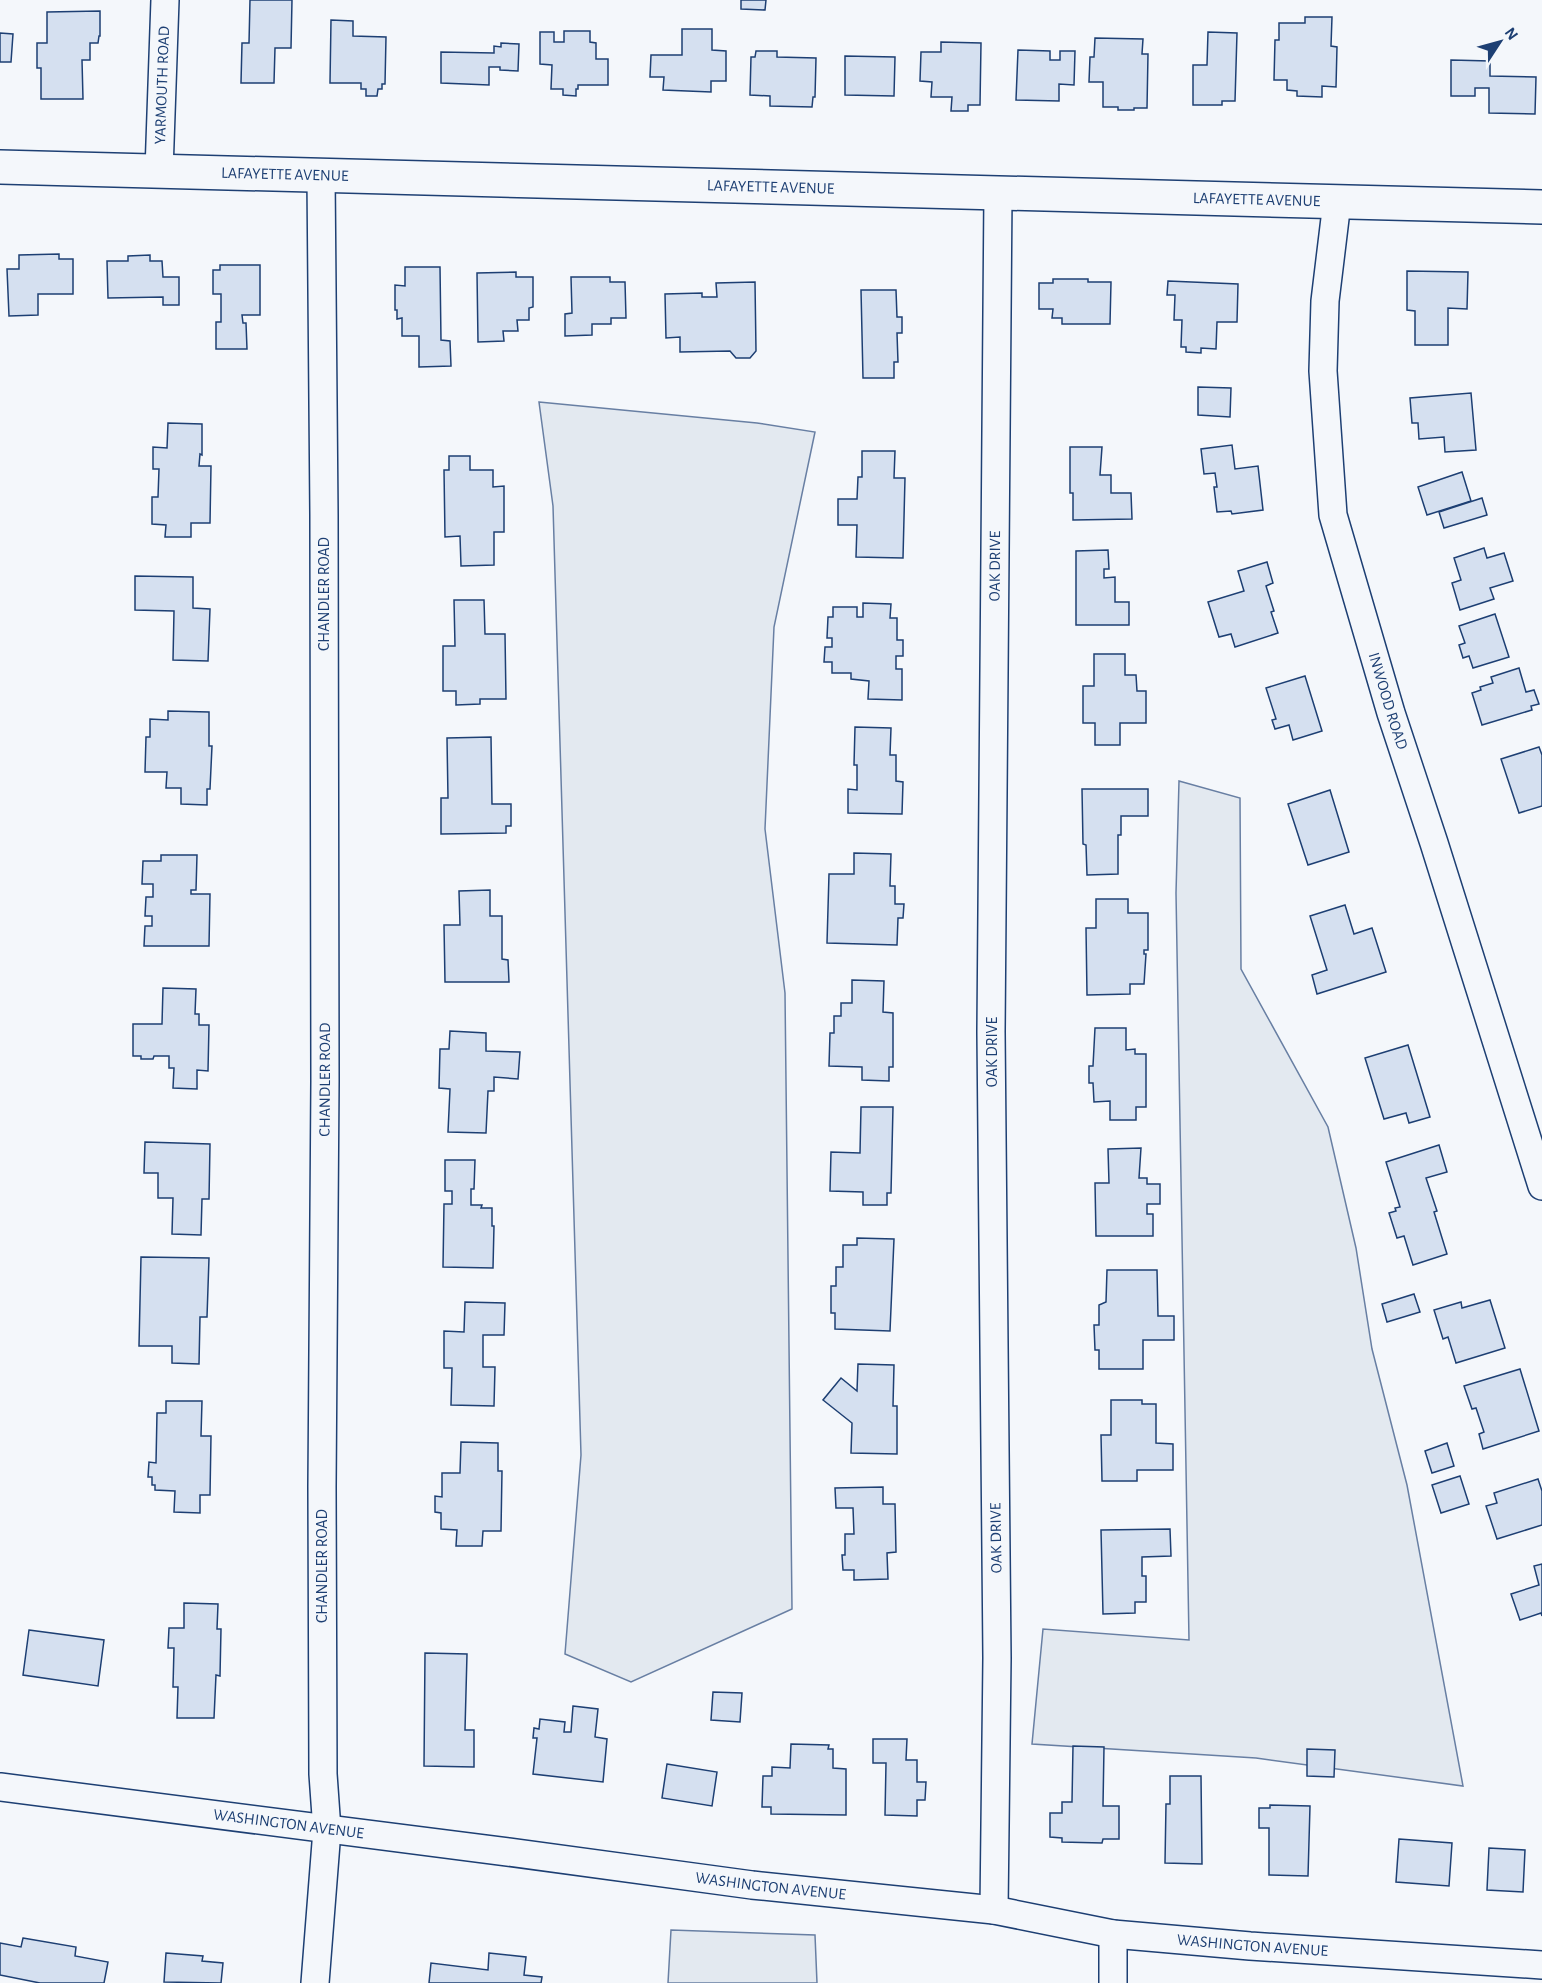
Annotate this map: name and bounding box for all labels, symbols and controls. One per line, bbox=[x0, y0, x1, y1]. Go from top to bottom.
north arrow bbox=[1470, 12, 1530, 72]
text: N bbox=[1502, 25, 1521, 43]
street label: YARMOUTH ROAD bbox=[152, 26, 172, 144]
street label: LAFAYETTE AVENUE bbox=[221, 165, 349, 184]
street label: LAFAYETTE AVENUE bbox=[707, 177, 835, 197]
street label: LAFAYETTE AVENUE bbox=[1193, 190, 1321, 209]
street label: OAK DRIVE bbox=[987, 530, 1003, 601]
street label: CHANDLER ROAD bbox=[316, 537, 332, 651]
street label: INWOOD ROAD bbox=[1366, 651, 1410, 751]
street label: OAK DRIVE bbox=[984, 1016, 1000, 1087]
street label: CHANDLER ROAD bbox=[317, 1023, 333, 1137]
street label: OAK DRIVE bbox=[987, 1502, 1005, 1573]
street label: CHANDLER ROAD bbox=[314, 1509, 330, 1623]
street label: WASHINGTON AVENUE bbox=[212, 1806, 365, 1842]
street label: WASHINGTON AVENUE bbox=[694, 1869, 847, 1903]
street label: WASHINGTON AVENUE bbox=[1176, 1932, 1329, 1959]

